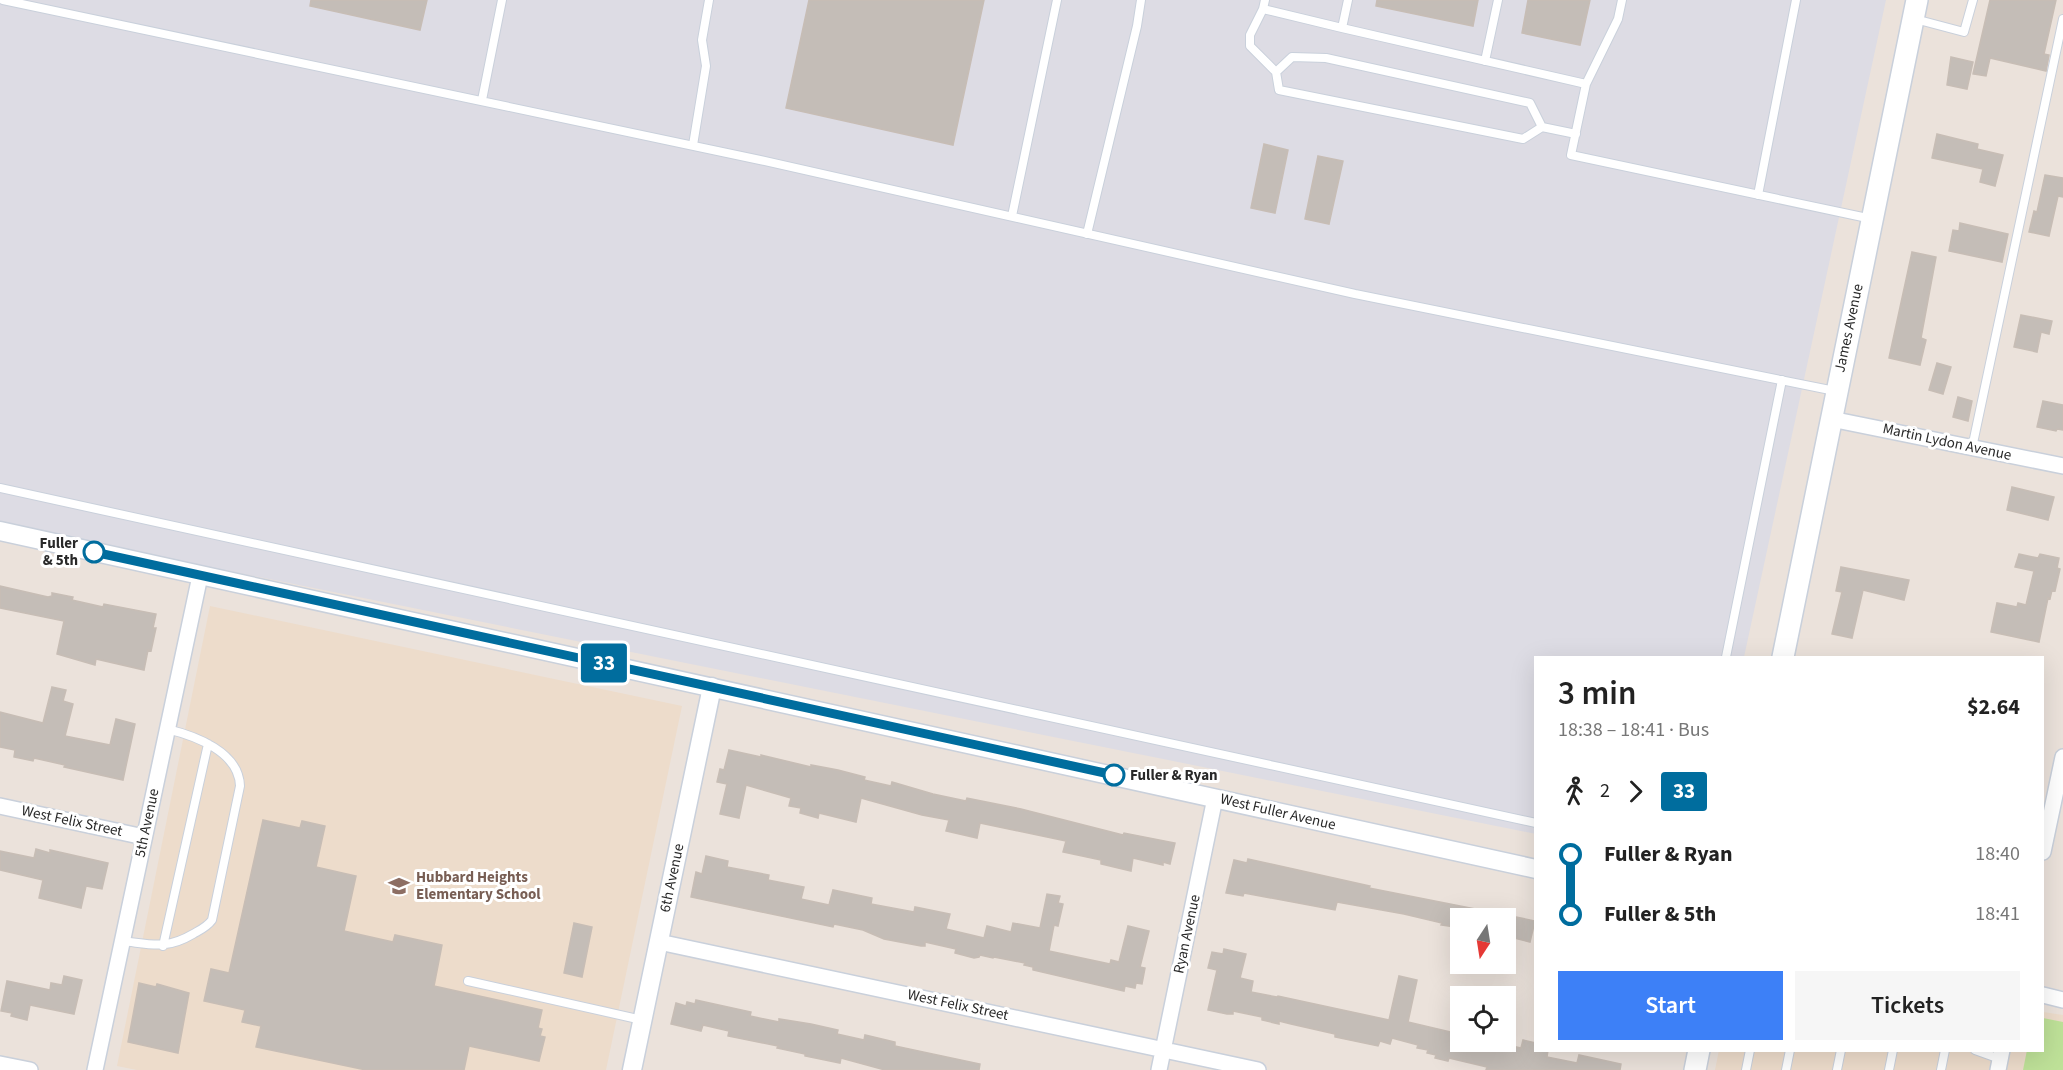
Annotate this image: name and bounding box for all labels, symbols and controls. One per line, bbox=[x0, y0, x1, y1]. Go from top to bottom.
street label: James Avenue bbox=[1829, 282, 1869, 374]
street label: Martin Lydon Avenue bbox=[1881, 418, 2013, 466]
place label: Fuller & 5th bbox=[40, 533, 78, 571]
marker: Fuller & 5th bbox=[83, 541, 105, 563]
line badge: 33 bbox=[577, 644, 631, 682]
text: 33 bbox=[593, 648, 615, 678]
text: 3 min bbox=[1558, 670, 1636, 717]
text: $2.64 bbox=[1967, 691, 2020, 723]
text: 18:38 – 18:41 · Bus bbox=[1558, 716, 1709, 744]
marker: Fuller & Ryan bbox=[1103, 764, 1125, 786]
place label: Fuller & Ryan bbox=[1130, 765, 1218, 786]
icon: walk bbox=[1558, 775, 1591, 808]
icon: forward bbox=[1619, 775, 1652, 808]
text: 33 bbox=[1673, 776, 1695, 806]
text: 2 bbox=[1600, 777, 1610, 805]
street label: 5th Avenue bbox=[129, 787, 165, 859]
street label: West Fuller Avenue bbox=[1218, 788, 1338, 836]
street label: West Felix Street bbox=[20, 800, 124, 842]
text: Fuller & Ryan bbox=[1604, 838, 1733, 870]
text: 18:40 bbox=[1975, 840, 2020, 868]
street label: 6th Avenue bbox=[654, 842, 690, 914]
place label: Hubbard Heights Elementary School bbox=[416, 867, 541, 905]
school or university icon: Hubbard Heights Elementary School bbox=[387, 874, 411, 898]
street label: Ryan Avenue bbox=[1168, 893, 1206, 975]
text: Fuller & 5th bbox=[1604, 898, 1716, 930]
text: 18:41 bbox=[1975, 900, 2020, 928]
north arrow bbox=[1450, 908, 1516, 974]
map controls bbox=[1450, 908, 1516, 1052]
button: Start bbox=[1558, 971, 1783, 1040]
button: Tickets bbox=[1795, 971, 2020, 1040]
street label: West Felix Street bbox=[906, 984, 1010, 1026]
button: locate bbox=[1450, 986, 1516, 1052]

